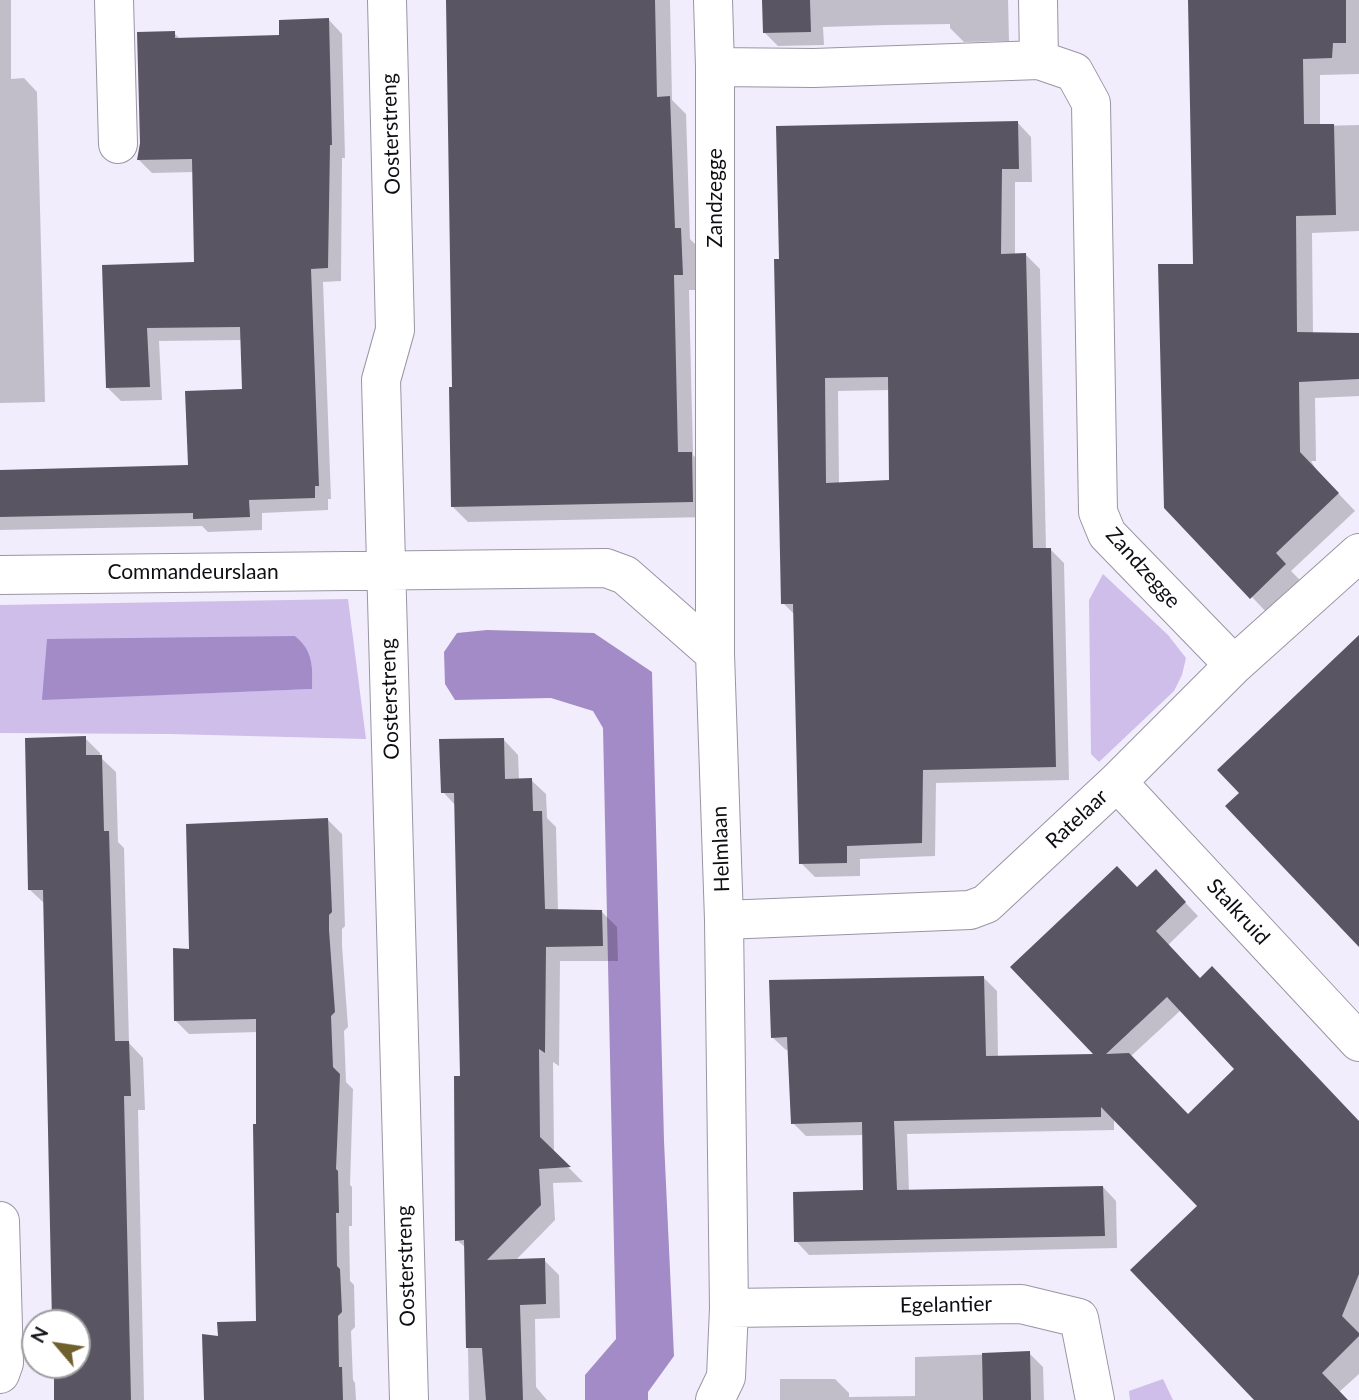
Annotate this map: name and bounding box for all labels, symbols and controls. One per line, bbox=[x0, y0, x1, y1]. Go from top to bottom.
street label: Oosterstreng bbox=[376, 73, 406, 195]
street label: Zandzegge bbox=[702, 148, 728, 248]
street label: Zandzegge bbox=[1100, 523, 1186, 613]
street label: Commandeurslaan bbox=[107, 559, 279, 585]
street label: Oosterstreng bbox=[375, 638, 405, 760]
street label: Ratelaar bbox=[1041, 784, 1113, 854]
street label: Helmlaan bbox=[707, 805, 735, 893]
street label: Stalkruid bbox=[1201, 874, 1275, 950]
street label: Oosterstreng bbox=[391, 1205, 421, 1327]
street label: Egelantier bbox=[900, 1292, 992, 1318]
north arrow bbox=[21, 1309, 91, 1379]
text: N bbox=[25, 1323, 53, 1347]

